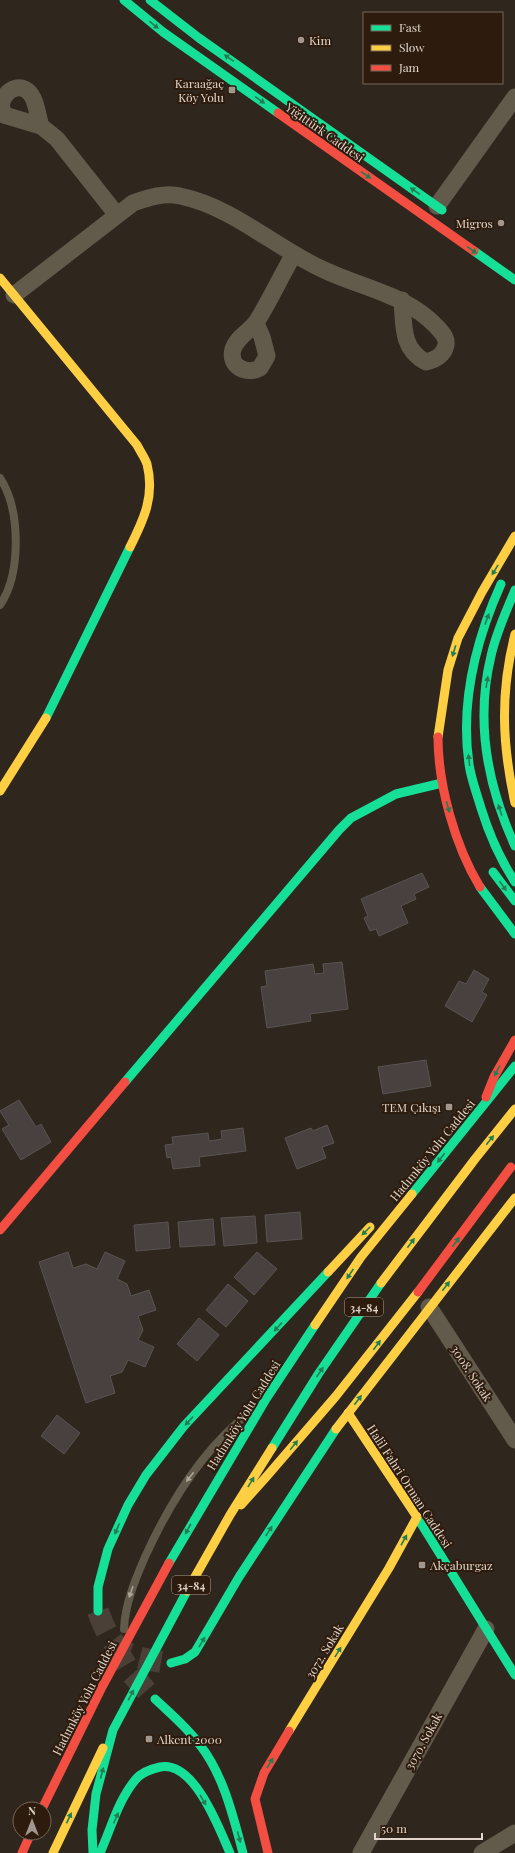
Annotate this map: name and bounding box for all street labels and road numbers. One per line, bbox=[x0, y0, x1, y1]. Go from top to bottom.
street label: Yiğittürk Caddesi bbox=[282, 98, 368, 165]
street label: Hadımköy Yolu Caddesi bbox=[386, 1095, 478, 1204]
road number: 34-84 bbox=[345, 1298, 383, 1316]
street label: 3008. Sokak bbox=[448, 1342, 496, 1405]
street label: Hadımköy Yolu Caddesi bbox=[203, 1357, 284, 1473]
street label: Halil Fahri Orman Caddesi bbox=[364, 1421, 456, 1551]
road number: 34-84 bbox=[172, 1576, 210, 1594]
street label: 3072. Sokak bbox=[301, 1620, 347, 1681]
street label: Hadımköy Yolu Caddesi bbox=[48, 1638, 120, 1758]
street label: 3070. Sokak bbox=[401, 1709, 445, 1772]

